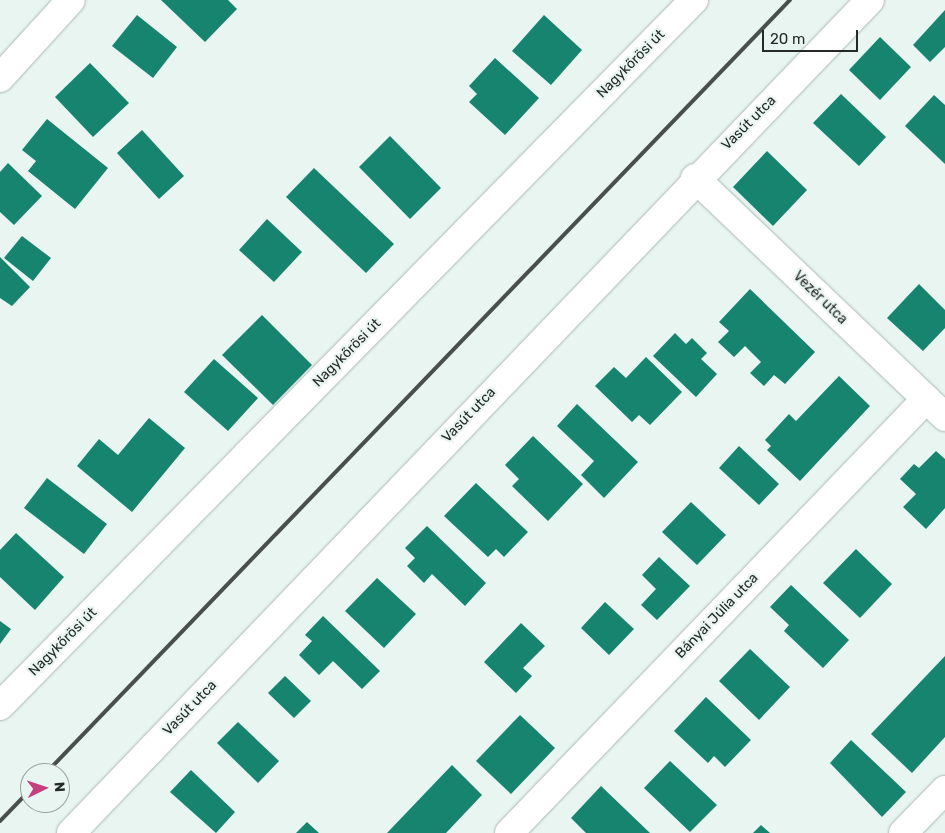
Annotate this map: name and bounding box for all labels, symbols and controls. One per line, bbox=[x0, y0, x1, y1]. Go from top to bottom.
scale bar bbox=[765, 20, 861, 52]
street label: Nagykőrösi út bbox=[593, 26, 669, 102]
text: 20 m bbox=[770, 30, 805, 48]
street label: Vasút utca bbox=[718, 92, 780, 154]
street label: Vezér utca bbox=[789, 268, 851, 328]
street label: Nagykőrösi út bbox=[309, 315, 385, 391]
street label: Vasút utca bbox=[439, 384, 499, 446]
street label: Bányai Júlia utca bbox=[672, 570, 762, 662]
street label: Nagykőrösi út bbox=[25, 604, 101, 680]
street label: Vasút utca bbox=[160, 677, 220, 739]
north arrow bbox=[20, 763, 70, 813]
text: N bbox=[51, 781, 68, 793]

